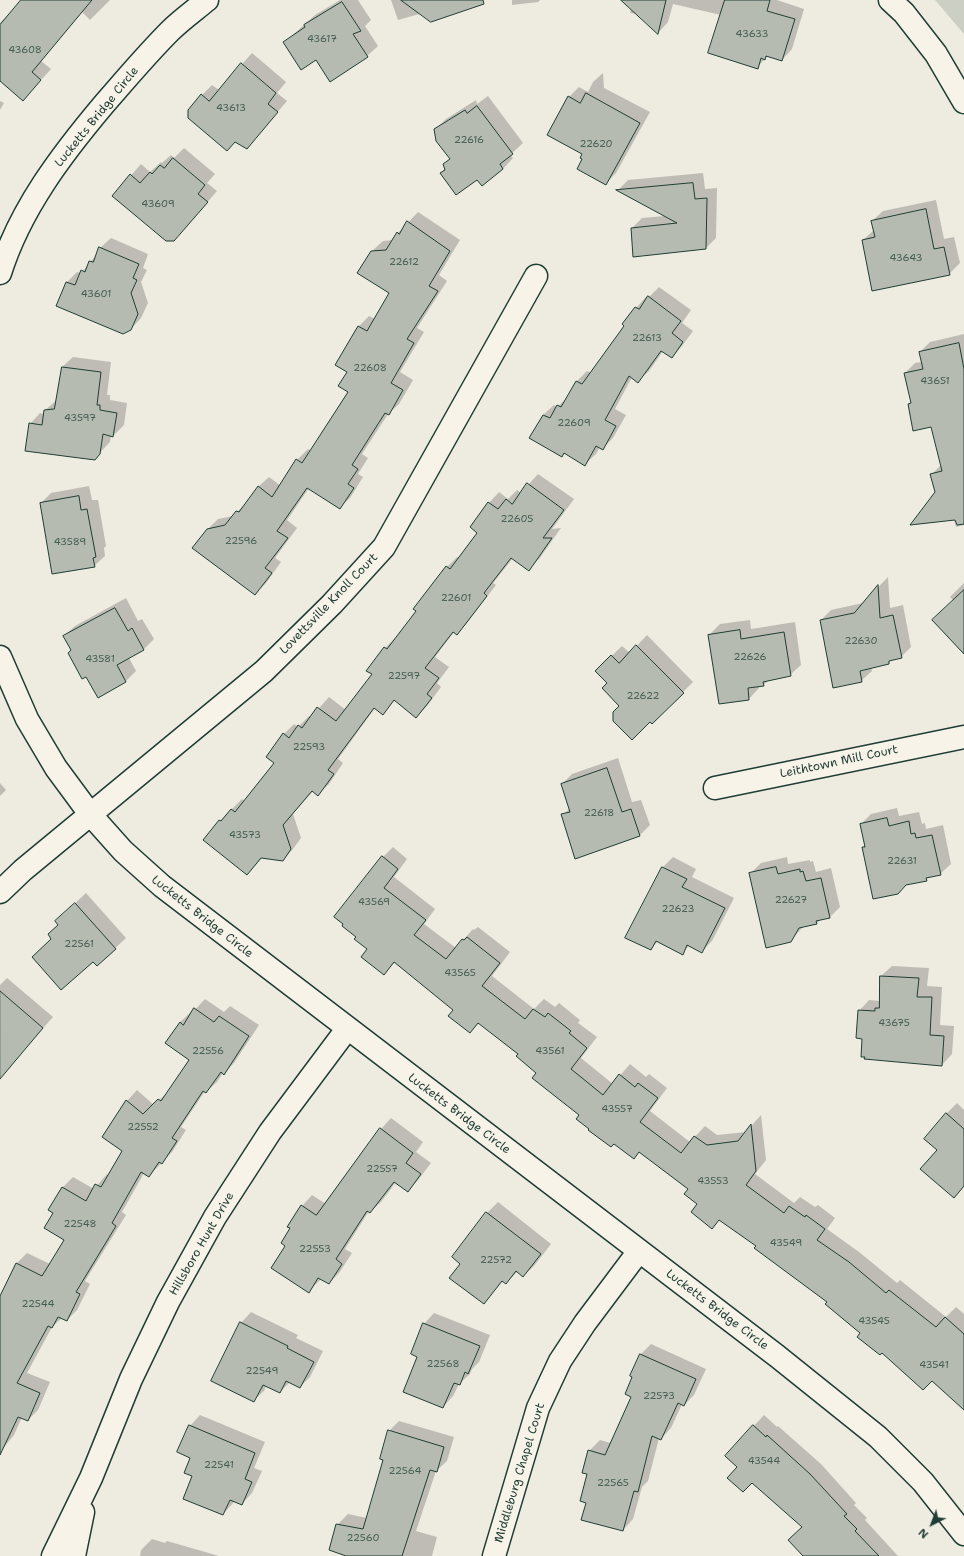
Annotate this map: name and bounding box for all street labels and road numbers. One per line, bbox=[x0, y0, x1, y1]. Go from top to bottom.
street label: Lucketts Bridge Circle bbox=[52, 64, 142, 170]
street label: Lovettsville Knoll Court bbox=[277, 550, 381, 658]
street label: Leithtown Mill Court bbox=[779, 742, 899, 782]
street label: Lucketts Bridge Circle bbox=[148, 873, 256, 961]
street label: Lucketts Bridge Circle bbox=[405, 1071, 513, 1157]
street label: Hillsboro Hunt Drive bbox=[166, 1190, 238, 1298]
street label: Lucketts Bridge Circle bbox=[663, 1267, 771, 1353]
street label: Middleburg Chapel Court bbox=[492, 1401, 548, 1545]

